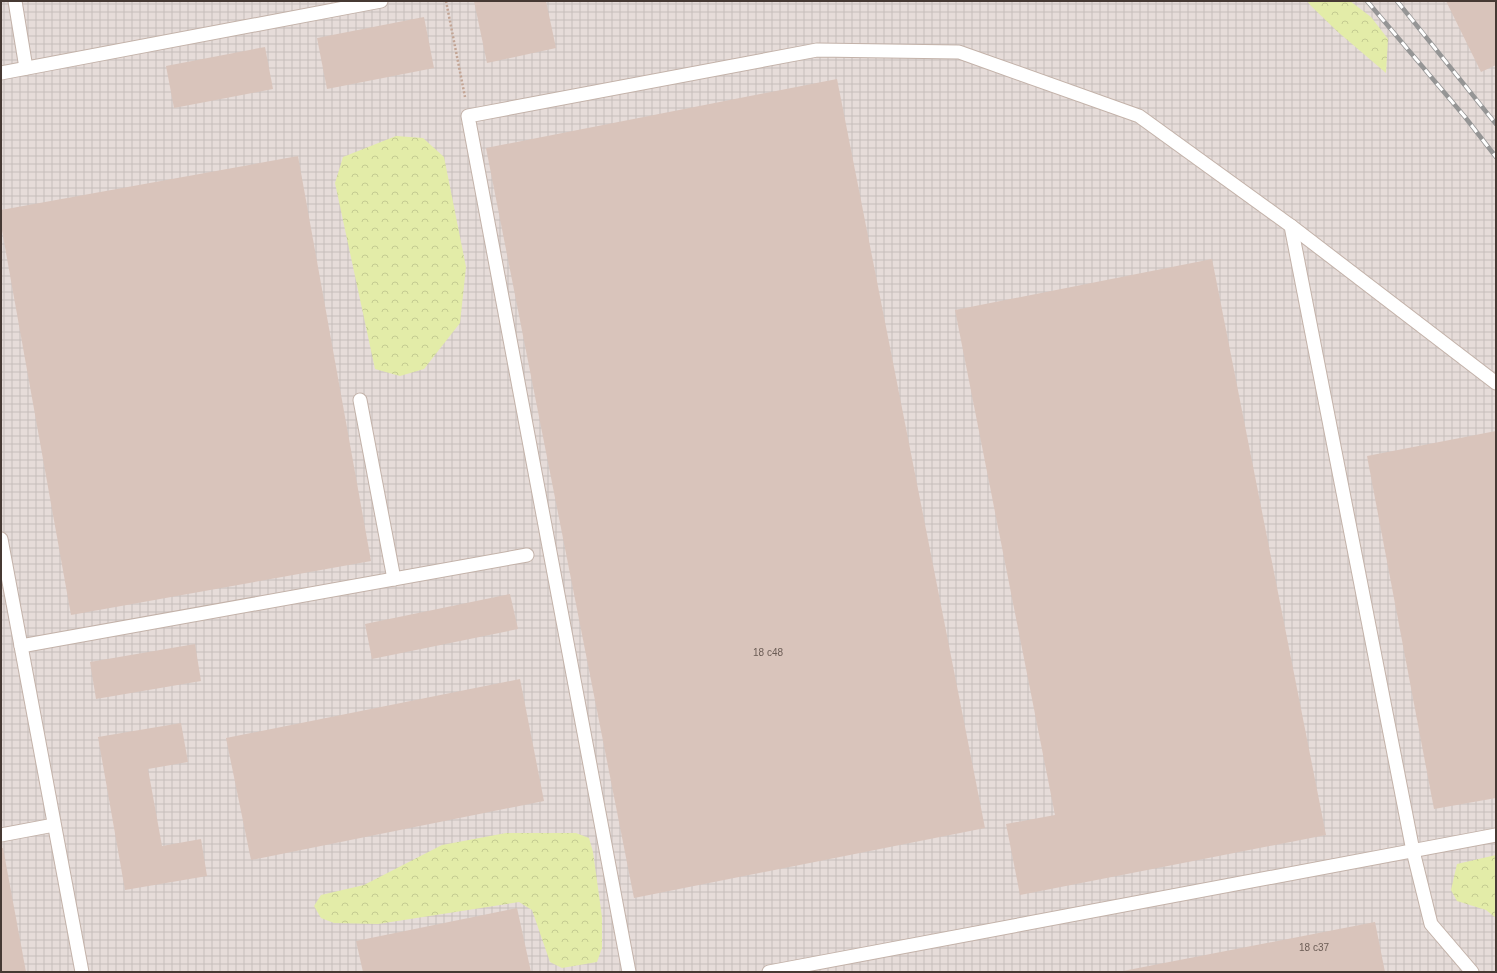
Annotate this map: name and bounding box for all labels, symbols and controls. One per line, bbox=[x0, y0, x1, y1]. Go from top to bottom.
house number: 18 с48 bbox=[753, 647, 783, 658]
house number: 18 с37 bbox=[1299, 942, 1329, 953]

